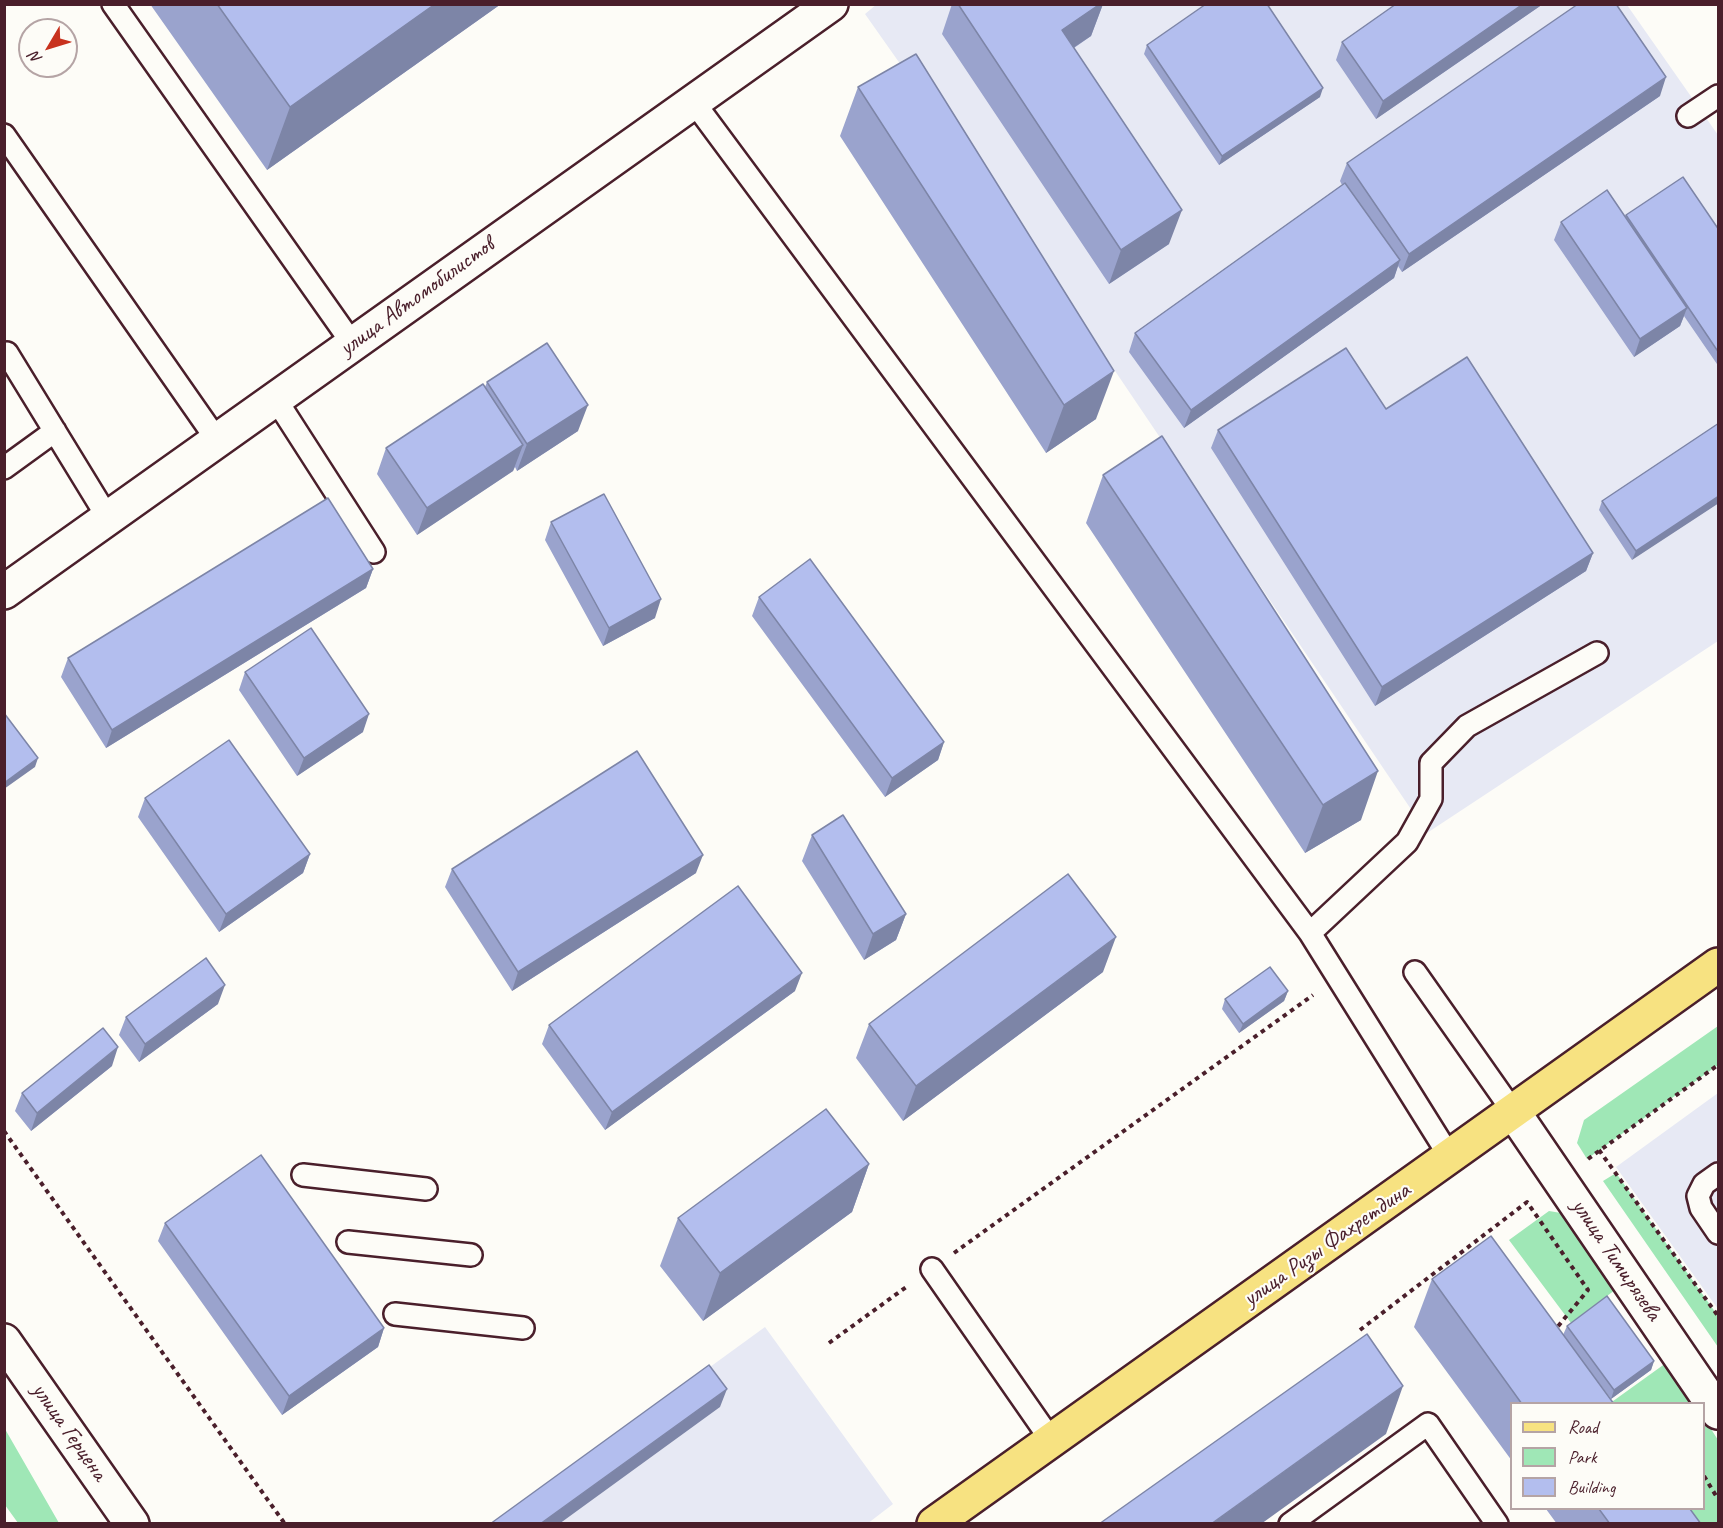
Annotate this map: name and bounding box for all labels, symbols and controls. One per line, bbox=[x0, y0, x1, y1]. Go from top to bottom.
north arrow bbox=[18, 18, 78, 78]
text: N bbox=[24, 48, 46, 68]
street label: улица Автомобилистов bbox=[334, 231, 500, 363]
street label: улица Ризы Фахретдина bbox=[1238, 1176, 1416, 1314]
street label: улица Тимирязева bbox=[1565, 1193, 1667, 1327]
street label: улица Герцена bbox=[25, 1377, 113, 1487]
legend bbox=[1510, 1402, 1705, 1510]
text: Road bbox=[1568, 1416, 1598, 1438]
text: Park bbox=[1568, 1446, 1597, 1468]
text: Building bbox=[1568, 1476, 1615, 1498]

